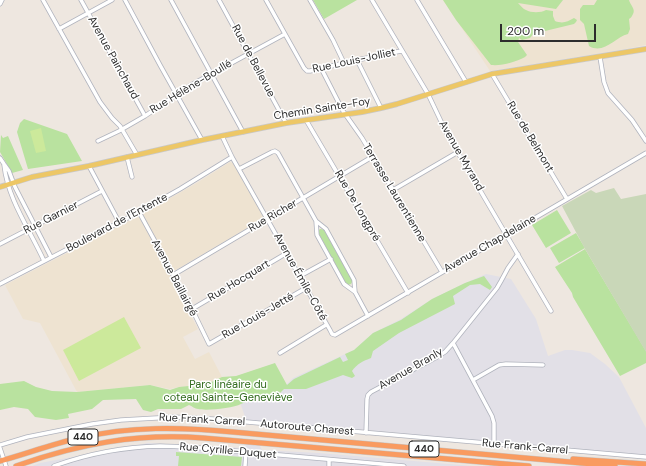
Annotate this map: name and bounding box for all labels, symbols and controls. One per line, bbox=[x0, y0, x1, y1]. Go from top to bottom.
street label: Avenue Painchaud bbox=[85, 14, 141, 102]
scale bar bbox=[502, 16, 598, 42]
street label: Rue de Bellevue bbox=[228, 22, 278, 100]
text: 200 m bbox=[507, 23, 544, 39]
street label: Rue Louis-Jolliet bbox=[311, 46, 397, 76]
street label: Rue Hélène-Boullé bbox=[147, 57, 235, 117]
street label: Chemin Sainte-Foy bbox=[273, 95, 371, 123]
street label: Rue de Belmont bbox=[504, 99, 556, 175]
street label: Avenue Myrand bbox=[436, 119, 486, 193]
street label: Terrasse Laurentienne bbox=[359, 141, 429, 245]
street label: Rue De Longpré bbox=[331, 168, 383, 244]
street label: Boulevard de l'Entente bbox=[64, 191, 170, 255]
street label: Rue Richer bbox=[246, 197, 300, 235]
street label: Rue Garnier bbox=[21, 199, 81, 237]
street label: Avenue Chapdelaine bbox=[442, 212, 538, 276]
street label: Avenue Émile-Côté bbox=[270, 231, 330, 323]
street label: Avenue Baillairgé bbox=[148, 237, 200, 319]
street label: Rue Hocquart bbox=[206, 257, 272, 305]
street label: Rue Louis-Jetté bbox=[220, 290, 296, 342]
street label: Avenue Branly bbox=[377, 345, 445, 393]
park label: Parc linéaire du coteau Sainte-Geneviève bbox=[163, 378, 293, 404]
street label: Rue Frank-Carrel bbox=[159, 411, 245, 429]
street label: Autoroute Charest bbox=[260, 417, 354, 439]
road number: 440 bbox=[68, 429, 98, 445]
street label: Rue Frank-Carrel bbox=[481, 437, 569, 457]
street label: Rue Cyrille-Duquet bbox=[179, 440, 277, 462]
road number: 440 bbox=[409, 441, 439, 457]

